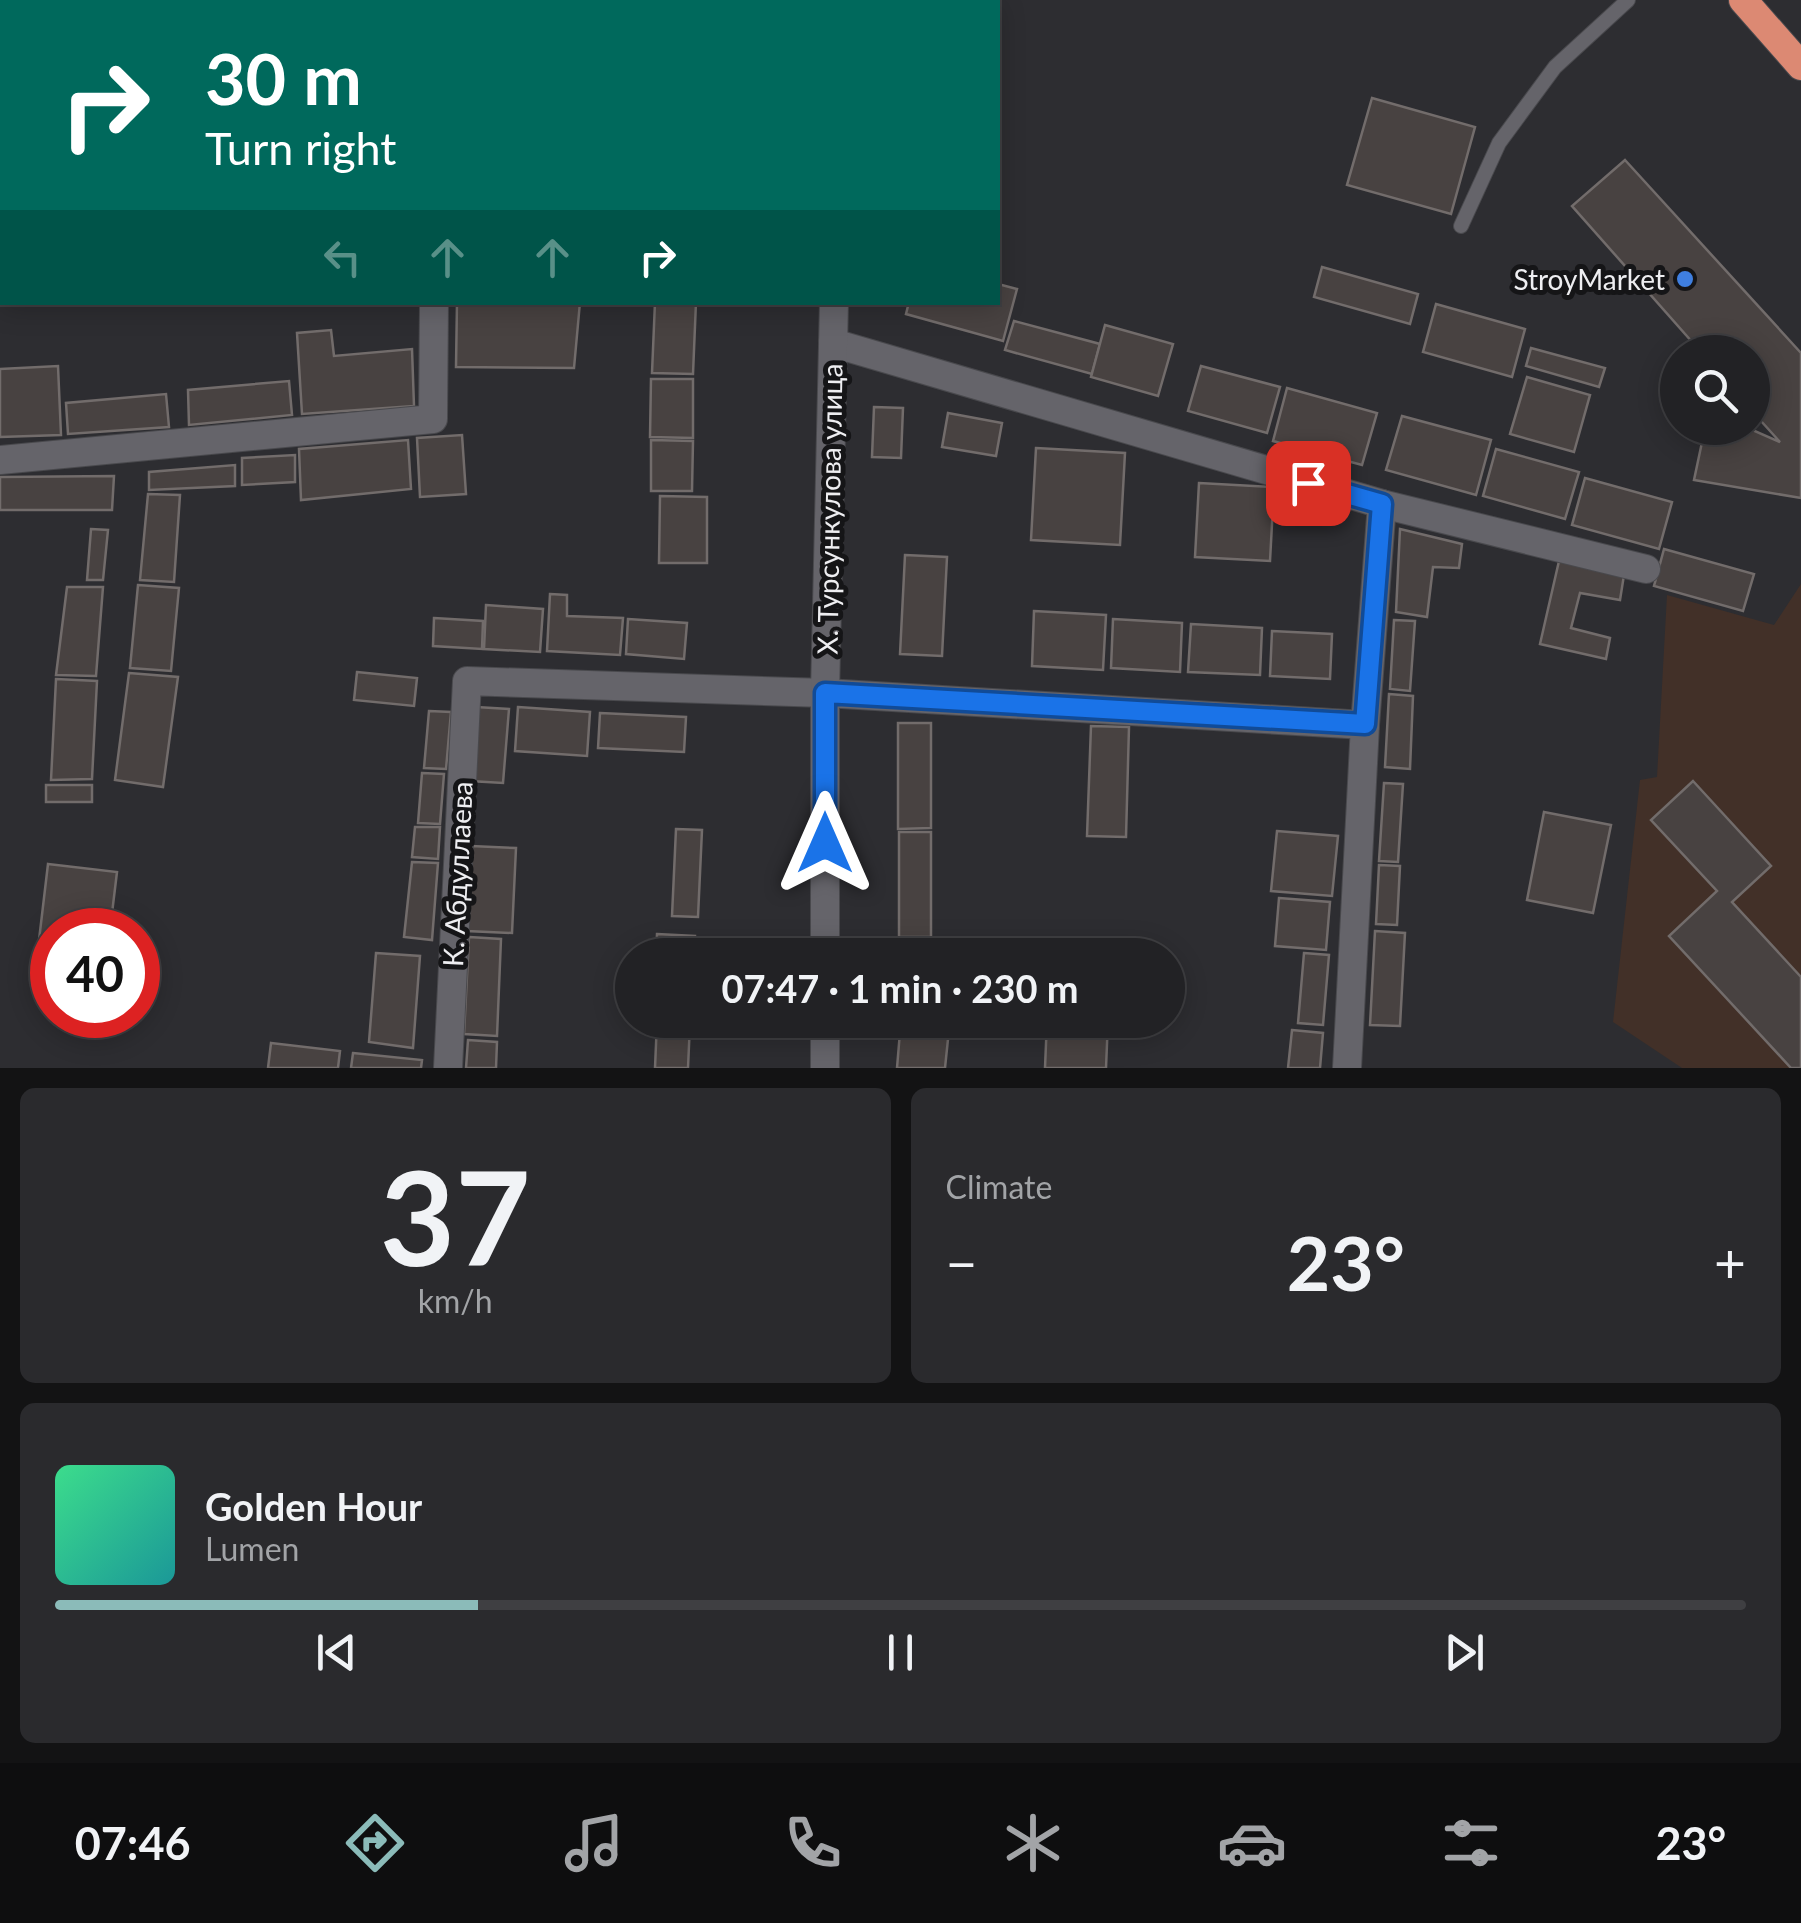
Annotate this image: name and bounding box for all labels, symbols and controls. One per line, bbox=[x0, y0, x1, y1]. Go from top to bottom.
text: 30 m bbox=[205, 36, 362, 120]
icon: right bbox=[40, 40, 170, 170]
text: Turn right bbox=[205, 121, 396, 175]
icon: left bbox=[315, 230, 370, 285]
icon: ahead bbox=[420, 230, 475, 285]
icon: ahead bbox=[525, 230, 580, 285]
icon: right bbox=[630, 230, 685, 285]
place label: StroyMarket bbox=[1513, 262, 1665, 296]
marker: StroyMarket bbox=[1674, 268, 1696, 290]
map controls bbox=[1660, 335, 1770, 445]
button: search bbox=[1660, 335, 1770, 445]
street label: Х. Турсункулова улица bbox=[809, 363, 849, 655]
pin bbox=[1266, 441, 1351, 526]
icon: arrive bbox=[1281, 456, 1336, 511]
street label: К. Абдуллаева bbox=[435, 780, 479, 968]
position arrow bbox=[773, 791, 877, 895]
speed limit sign: 40 bbox=[30, 908, 160, 1038]
text: 07:47 · 1 min · 230 m bbox=[721, 965, 1079, 1011]
text: 37 bbox=[380, 1138, 531, 1294]
text: Climate bbox=[946, 1167, 1052, 1206]
text: 23° bbox=[1287, 1217, 1405, 1307]
text: − bbox=[946, 1229, 977, 1295]
text: + bbox=[1714, 1229, 1746, 1295]
text: km/h bbox=[418, 1281, 493, 1320]
text: Golden Hour bbox=[205, 1483, 422, 1529]
text: Lumen bbox=[205, 1529, 299, 1568]
icon: previous bbox=[309, 1625, 364, 1680]
icon: pause bbox=[873, 1625, 928, 1680]
icon: next bbox=[1437, 1625, 1492, 1680]
icon: directions bbox=[340, 1808, 410, 1878]
icon: music bbox=[559, 1808, 629, 1878]
icon: phone bbox=[778, 1808, 848, 1878]
icon: climate bbox=[998, 1808, 1068, 1878]
icon: car bbox=[1217, 1808, 1287, 1878]
icon: filters bbox=[1436, 1808, 1506, 1878]
text: 07:46 bbox=[75, 1816, 191, 1870]
text: 23° bbox=[1655, 1816, 1726, 1870]

